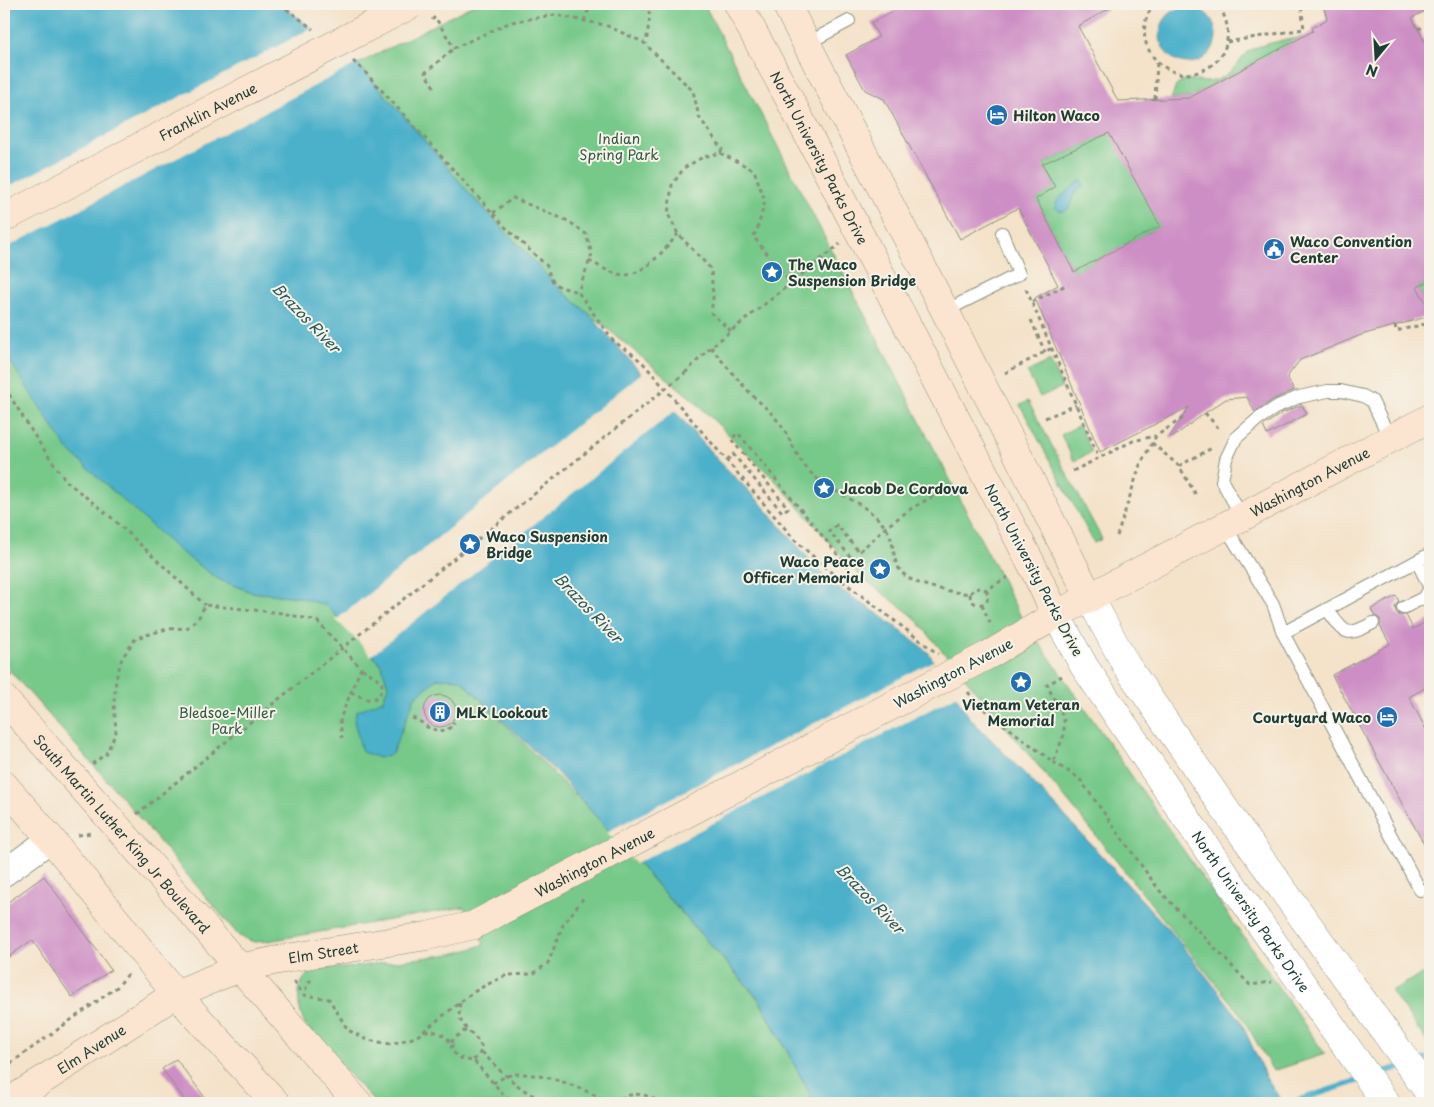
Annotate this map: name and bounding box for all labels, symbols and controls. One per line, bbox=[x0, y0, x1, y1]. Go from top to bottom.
north arrow bbox=[1352, 32, 1402, 82]
text: N bbox=[1363, 59, 1380, 83]
street label: North University Parks Drive bbox=[766, 67, 874, 248]
street label: Franklin Avenue bbox=[155, 77, 261, 146]
hotel icon: Hilton Waco bbox=[985, 103, 1009, 127]
place label: Hilton Waco bbox=[1013, 105, 1100, 126]
park label: Indian Spring Park bbox=[579, 128, 659, 165]
place label: Waco Convention Center bbox=[1290, 231, 1412, 268]
public building icon: Waco Convention Center bbox=[1262, 237, 1286, 261]
place label: The Waco Suspension Bridge bbox=[788, 254, 917, 291]
place icon: The Waco Suspension Bridge bbox=[760, 260, 784, 284]
water label: Brazos River bbox=[267, 277, 348, 359]
street label: Washington Avenue bbox=[1246, 441, 1373, 522]
place icon: Jacob De Cordova bbox=[812, 476, 836, 500]
place label: Jacob De Cordova bbox=[840, 478, 969, 499]
street label: North University Parks Drive bbox=[980, 480, 1088, 660]
place label: Waco Suspension Bridge bbox=[486, 526, 608, 563]
place icon: Waco Suspension Bridge bbox=[458, 532, 482, 556]
place label: Waco Peace Officer Memorial bbox=[743, 551, 864, 588]
place icon: Waco Peace Officer Memorial bbox=[868, 557, 892, 581]
water label: Brazos River bbox=[549, 567, 630, 649]
street label: Washington Avenue bbox=[890, 632, 1017, 713]
place icon: Vietnam Veteran Memorial bbox=[1009, 670, 1033, 694]
place label: Vietnam Veteran Memorial bbox=[962, 694, 1080, 731]
building icon: MLK Lookout bbox=[428, 700, 452, 724]
park label: Bledsoe-Miller Park bbox=[179, 702, 276, 739]
place label: MLK Lookout bbox=[456, 702, 548, 723]
hotel icon: Courtyard Waco bbox=[1375, 705, 1399, 729]
place label: Courtyard Waco bbox=[1253, 707, 1371, 728]
street label: South Martin Luther King Jr Boulevard bbox=[29, 729, 216, 938]
street label: Washington Avenue bbox=[531, 822, 658, 902]
street label: North University Parks Drive bbox=[1187, 826, 1315, 996]
water label: Brazos River bbox=[831, 858, 912, 940]
street label: Elm Street bbox=[286, 936, 360, 968]
street label: Elm Avenue bbox=[53, 1019, 130, 1079]

